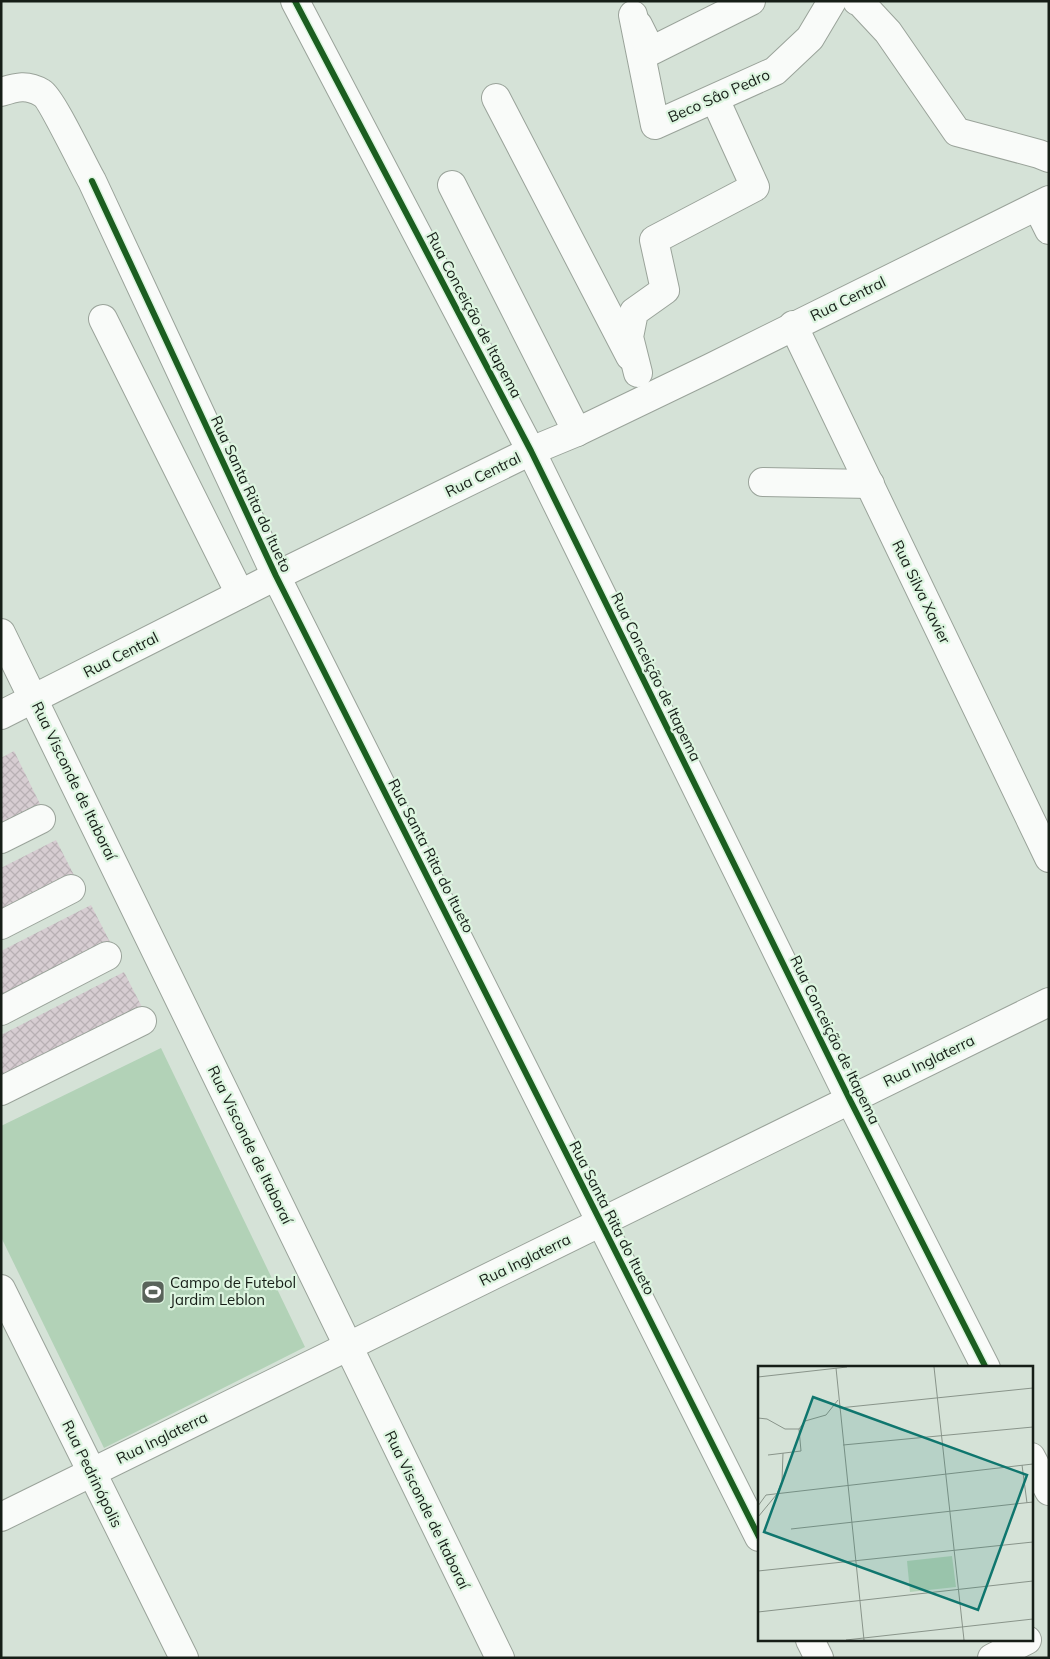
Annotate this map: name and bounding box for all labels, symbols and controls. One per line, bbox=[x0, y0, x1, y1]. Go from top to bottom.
street label: Beco Sâo Pedro bbox=[665, 65, 773, 126]
street label: Rua Conceição de Itapema bbox=[423, 228, 526, 401]
street label: Rua Central bbox=[807, 272, 889, 325]
street label: Rua Santa Rita do Itueto bbox=[207, 412, 296, 575]
street label: Rua Central bbox=[442, 448, 524, 501]
street label: Rua Silva Xavier bbox=[888, 537, 955, 647]
street label: Rua Conceição de Itapema bbox=[607, 589, 706, 764]
street label: Rua Central bbox=[80, 628, 162, 682]
street label: Rua Visconde de Itaboraí bbox=[28, 698, 122, 864]
street label: Rua Santa Rita do Itueto bbox=[384, 775, 479, 936]
street label: Rua Conceição de Itapema bbox=[786, 952, 885, 1127]
street label: Rua Inglaterra bbox=[880, 1030, 978, 1091]
street label: Rua Visconde de Itaboraí bbox=[204, 1062, 298, 1228]
street label: Rua Santa Rita do Itueto bbox=[565, 1137, 660, 1298]
street label: Rua Inglaterra bbox=[476, 1229, 574, 1290]
place label: Campo de Futebol Jardim Leblon bbox=[170, 1273, 296, 1309]
sports icon: Campo de Futebol Jardim Leblon bbox=[140, 1279, 166, 1305]
inset map bbox=[758, 1366, 1032, 1642]
street label: Rua Inglaterra bbox=[113, 1407, 211, 1468]
street label: Rua Pedrinópolis bbox=[58, 1417, 127, 1531]
street label: Rua Visconde de Itaboraí bbox=[381, 1427, 475, 1593]

